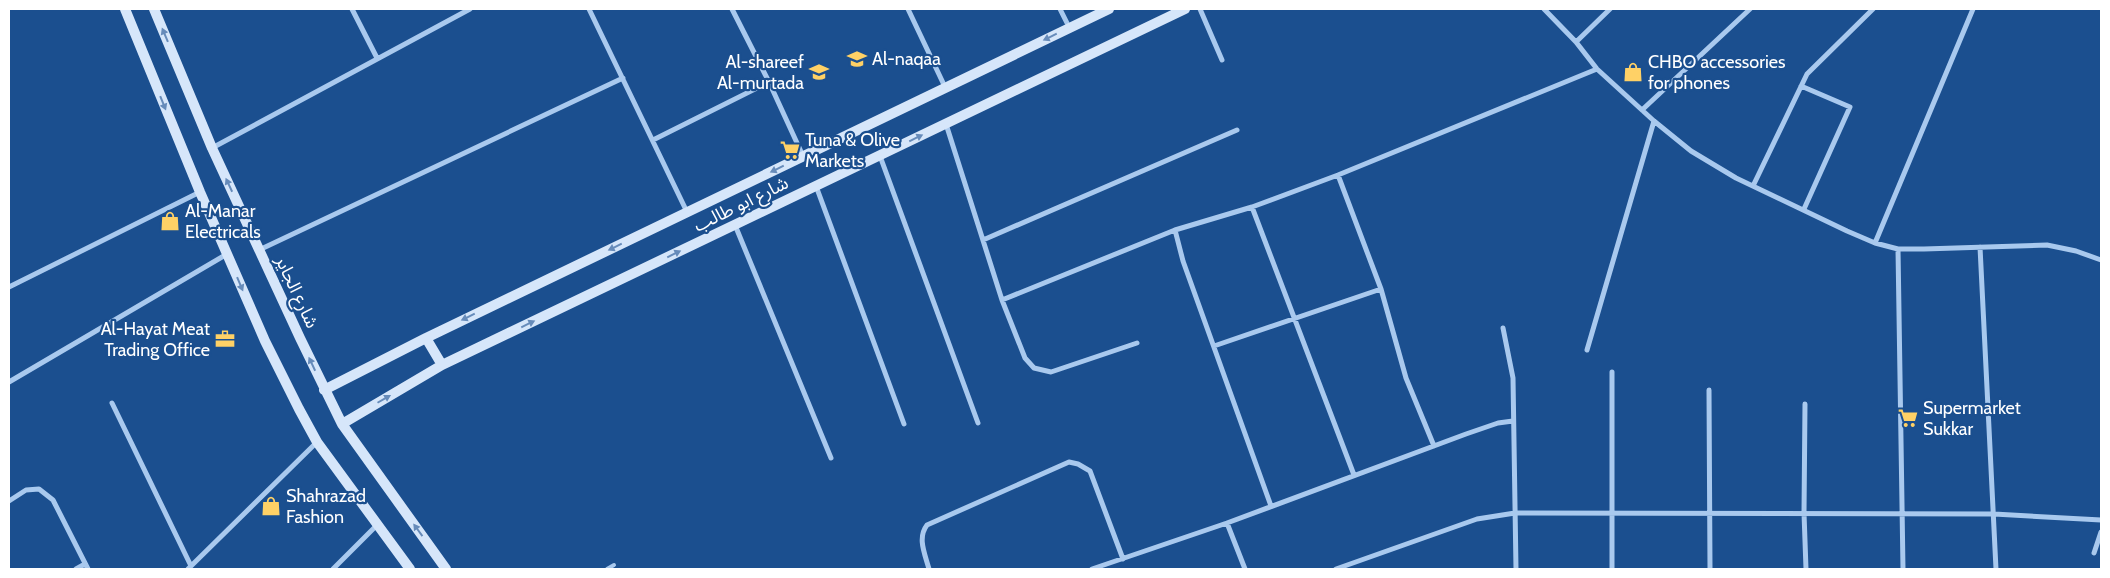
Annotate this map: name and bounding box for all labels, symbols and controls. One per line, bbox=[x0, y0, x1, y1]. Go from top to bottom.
one-way arrow bbox=[160, 28, 168, 42]
one-way arrow bbox=[1043, 34, 1057, 42]
school or university icon: Al-naqaa bbox=[846, 48, 868, 70]
place label: Al-naqaa bbox=[872, 48, 941, 70]
place label: Al-shareef Al-murtada bbox=[717, 51, 804, 94]
place label: CHBO accessories for phones bbox=[1648, 51, 1785, 94]
school or university icon: Al-shareef Al-murtada bbox=[808, 61, 830, 83]
shop icon: CHBO accessories for phones bbox=[1622, 61, 1644, 83]
one-way arrow bbox=[160, 95, 168, 110]
place label: Tuna & Olive Markets bbox=[805, 129, 900, 172]
one-way arrow bbox=[909, 134, 923, 142]
supermarket icon: Tuna & Olive Markets bbox=[779, 139, 801, 161]
one-way arrow bbox=[770, 165, 784, 173]
street label: شارع ابو طالب bbox=[690, 172, 793, 239]
one-way arrow bbox=[225, 177, 233, 192]
place label: Al-Manar Electricals bbox=[185, 200, 261, 243]
shop icon: Al-Manar Electricals bbox=[159, 210, 181, 232]
one-way arrow bbox=[608, 243, 622, 251]
one-way arrow bbox=[667, 250, 682, 258]
street label: شارع الجاير bbox=[268, 251, 323, 333]
one-way arrow bbox=[237, 277, 245, 291]
one-way arrow bbox=[461, 313, 476, 321]
place label: Al-Hayat Meat Trading Office bbox=[101, 318, 210, 361]
one-way arrow bbox=[521, 320, 535, 328]
office icon: Al-Hayat Meat Trading Office bbox=[214, 328, 236, 350]
one-way arrow bbox=[307, 357, 315, 371]
one-way arrow bbox=[377, 395, 391, 404]
place label: Supermarket Sukkar bbox=[1923, 397, 2021, 440]
supermarket icon: Supermarket Sukkar bbox=[1897, 407, 1919, 429]
place label: Shahrazad Fashion bbox=[286, 485, 366, 528]
shop icon: Shahrazad Fashion bbox=[260, 495, 282, 517]
one-way arrow bbox=[413, 523, 423, 537]

